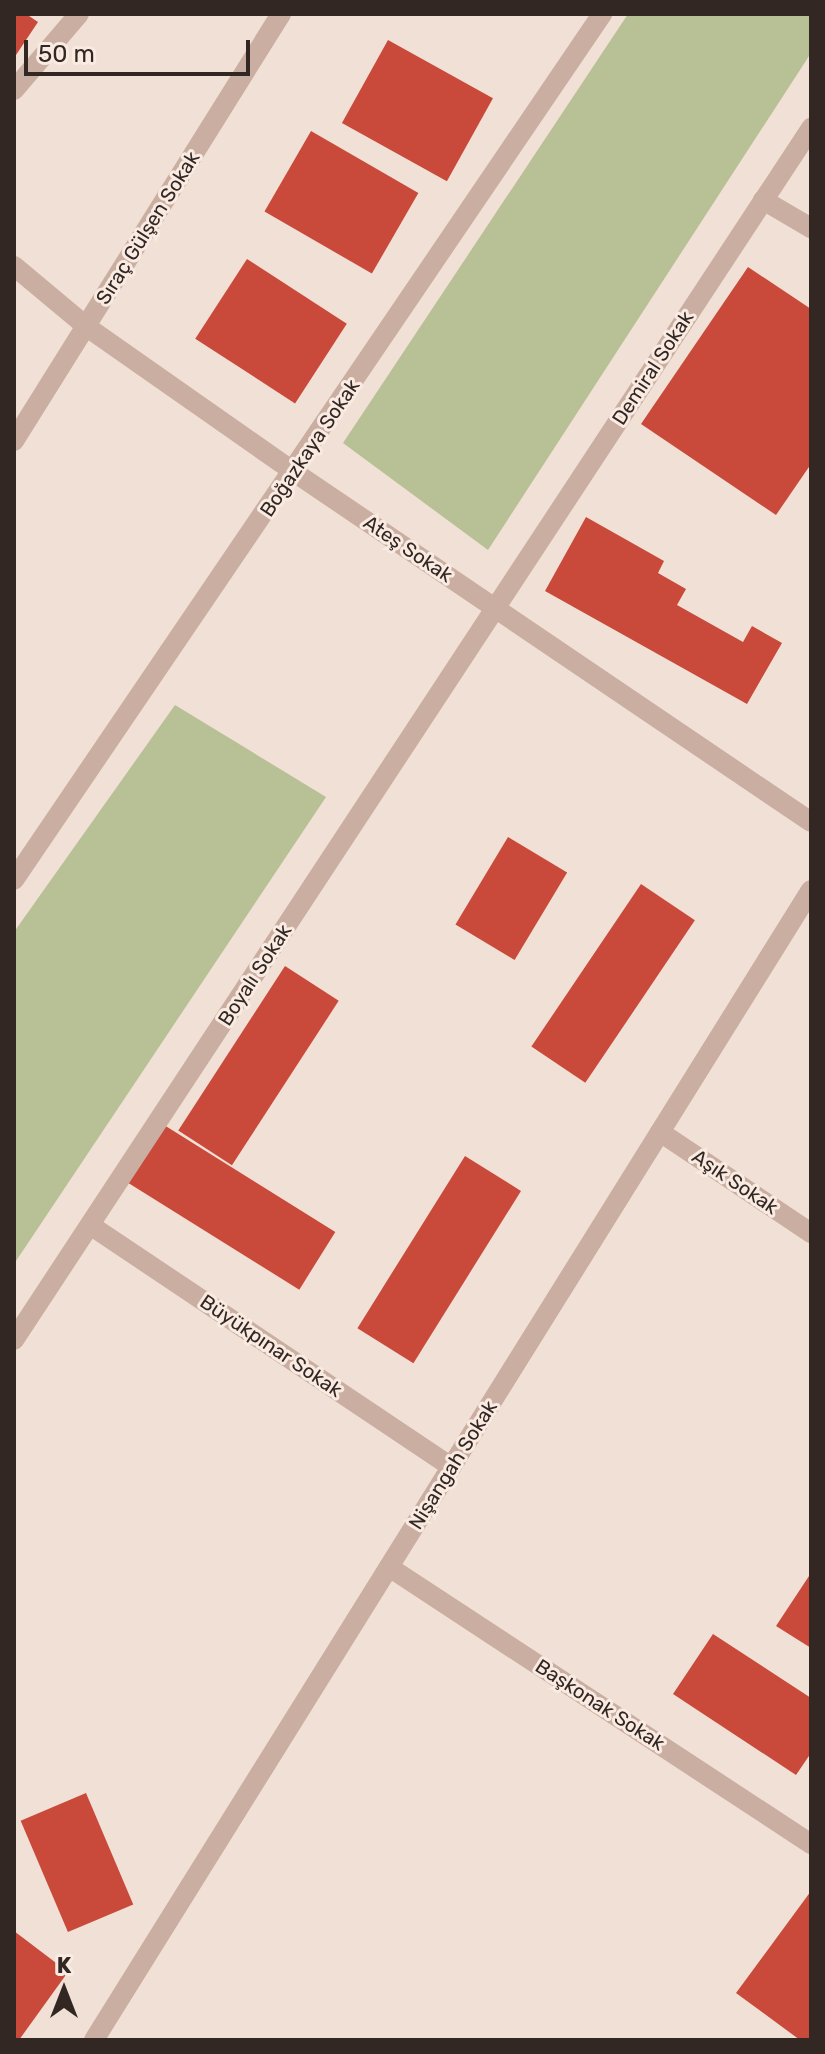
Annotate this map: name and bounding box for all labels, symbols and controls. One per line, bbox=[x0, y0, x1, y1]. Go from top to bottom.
scale bar bbox=[28, 24, 254, 74]
text: 50 m bbox=[38, 40, 95, 68]
street label: Sıraç Gülşen Sokak bbox=[91, 147, 205, 309]
street label: Demiral Sokak bbox=[607, 306, 699, 430]
street label: Boğazkaya Sokak bbox=[255, 375, 365, 521]
street label: Ateş Sokak bbox=[359, 510, 457, 588]
street label: Boyalı Sokak bbox=[213, 920, 297, 1030]
street label: Aşık Sokak bbox=[687, 1144, 783, 1220]
street label: Büyükpınar Sokak bbox=[195, 1289, 347, 1403]
street label: Nişangah Sokak bbox=[404, 1396, 502, 1534]
street label: Başkonak Sokak bbox=[531, 1654, 669, 1756]
north arrow bbox=[24, 1950, 104, 2030]
text: K bbox=[57, 1952, 71, 1979]

